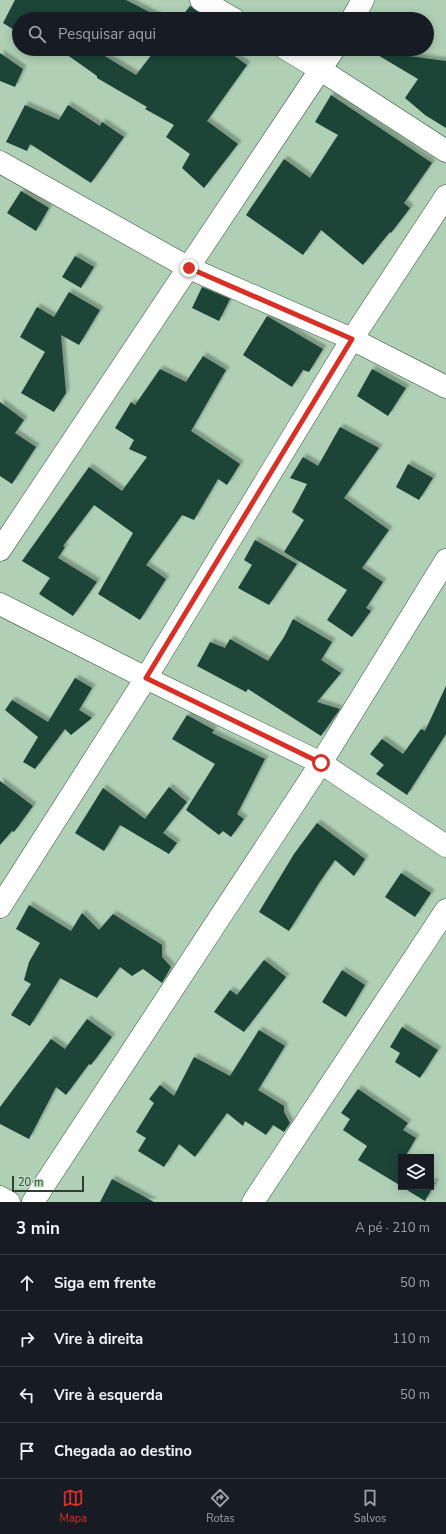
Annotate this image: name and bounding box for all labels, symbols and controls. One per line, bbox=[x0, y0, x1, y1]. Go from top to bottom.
search box bbox=[12, 12, 434, 56]
icon: search bbox=[26, 23, 48, 45]
text: Pesquisar aqui bbox=[58, 24, 156, 44]
route end bbox=[180, 259, 198, 277]
route start bbox=[312, 754, 330, 772]
map controls bbox=[398, 1154, 434, 1190]
button: layers bbox=[398, 1154, 434, 1190]
scale bar bbox=[12, 1174, 84, 1193]
text: 20 m bbox=[18, 1175, 43, 1190]
text: 3 min bbox=[16, 1217, 60, 1240]
text: A pé · 210 m bbox=[355, 1219, 430, 1237]
icon: ahead bbox=[16, 1272, 38, 1294]
text: Siga em frente bbox=[54, 1273, 156, 1293]
text: 50 m bbox=[400, 1274, 430, 1292]
icon: right bbox=[16, 1328, 38, 1350]
text: Vire à direita bbox=[54, 1329, 143, 1349]
text: 110 m bbox=[392, 1330, 430, 1348]
icon: left bbox=[16, 1384, 38, 1406]
text: Vire à esquerda bbox=[54, 1385, 163, 1405]
text: 50 m bbox=[400, 1386, 430, 1404]
icon: arrive bbox=[16, 1440, 38, 1462]
text: Chegada ao destino bbox=[54, 1441, 192, 1461]
tab: Mapa bbox=[60, 1487, 87, 1526]
tab: Rotas bbox=[206, 1487, 235, 1526]
tab: Salvos bbox=[354, 1487, 386, 1526]

